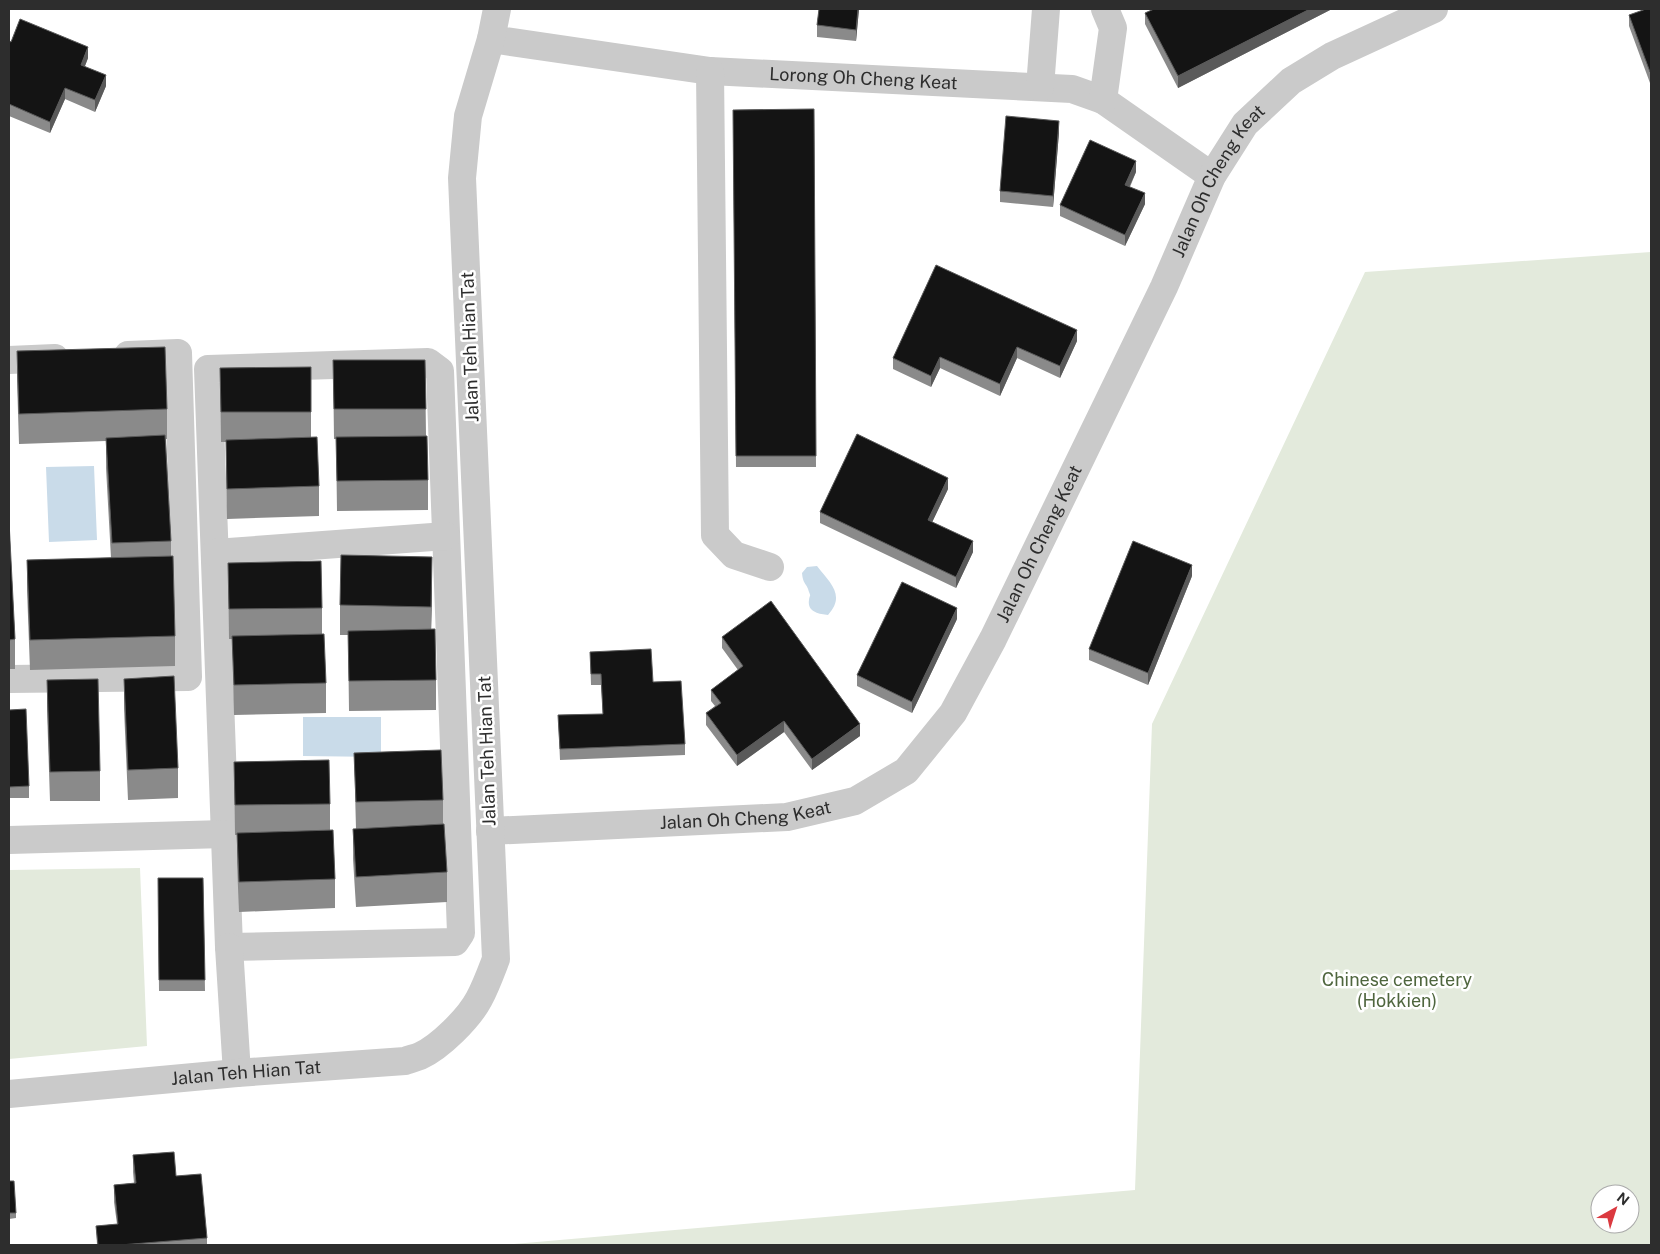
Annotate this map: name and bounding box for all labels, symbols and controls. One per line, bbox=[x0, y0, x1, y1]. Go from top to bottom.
street label: Lorong Oh Cheng Keat bbox=[769, 63, 958, 93]
street label: Jalan Oh Cheng Keat bbox=[1167, 100, 1269, 260]
street label: Jalan Teh Hian Tat bbox=[456, 271, 483, 423]
street label: Jalan Oh Cheng Keat bbox=[992, 461, 1086, 626]
street label: Jalan Teh Hian Tat bbox=[473, 675, 500, 827]
street label: Jalan Oh Cheng Keat bbox=[659, 796, 833, 833]
park label: Chinese cemetery (Hokkien) bbox=[1322, 969, 1473, 1011]
street label: Jalan Teh Hian Tat bbox=[170, 1056, 322, 1089]
north arrow bbox=[1590, 1184, 1640, 1234]
text: N bbox=[1614, 1189, 1632, 1209]

